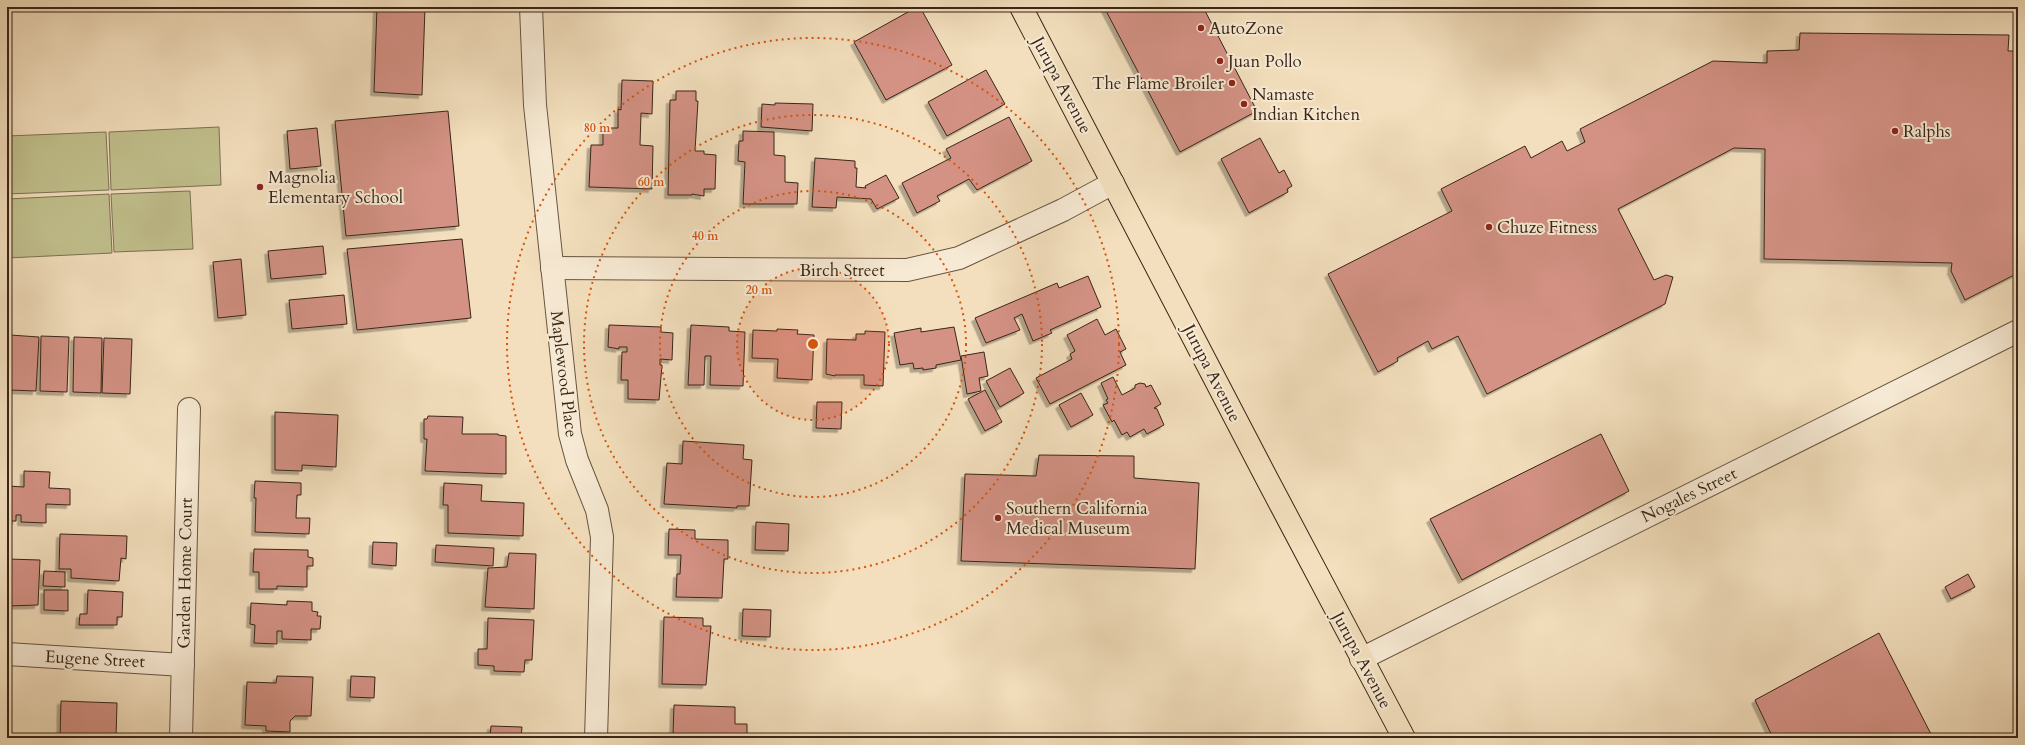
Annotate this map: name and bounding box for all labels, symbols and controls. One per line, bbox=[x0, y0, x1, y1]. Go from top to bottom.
place label: AutoZone bbox=[1209, 17, 1284, 40]
marker: AutoZone bbox=[1196, 23, 1206, 33]
street label: Jurupa Avenue bbox=[1025, 30, 1097, 138]
place label: Juan Pollo bbox=[1225, 50, 1302, 73]
marker: Juan Pollo bbox=[1215, 56, 1225, 66]
place label: The Flame Broiler bbox=[1092, 72, 1225, 95]
marker: The Flame Broiler bbox=[1227, 78, 1237, 88]
place label: Namaste Indian Kitchen bbox=[1252, 83, 1360, 126]
marker: Namaste Indian Kitchen bbox=[1239, 99, 1249, 109]
text: 80 m bbox=[584, 120, 611, 136]
place label: Ralphs bbox=[1903, 120, 1951, 143]
marker: Ralphs bbox=[1890, 126, 1900, 136]
place label: Magnolia Elementary School bbox=[268, 166, 404, 209]
text: 60 m bbox=[638, 174, 665, 190]
marker: Magnolia Elementary School bbox=[255, 182, 265, 192]
place label: Chuze Fitness bbox=[1497, 216, 1597, 239]
marker: Chuze Fitness bbox=[1484, 222, 1494, 232]
text: 40 m bbox=[692, 228, 719, 244]
street label: Birch Street bbox=[799, 259, 885, 282]
text: 20 m bbox=[746, 282, 773, 298]
street label: Maplewood Place bbox=[545, 309, 583, 439]
street label: Jurupa Avenue bbox=[1176, 318, 1246, 426]
centre of rings bbox=[806, 337, 820, 351]
street label: Nogales Street bbox=[1637, 462, 1741, 528]
street label: Garden Home Court bbox=[172, 497, 198, 649]
place label: Southern California Medical Museum bbox=[1006, 497, 1148, 540]
marker: Southern California Medical Museum bbox=[993, 513, 1003, 523]
street label: Jurupa Avenue bbox=[1325, 605, 1397, 713]
street label: Eugene Street bbox=[45, 645, 146, 673]

